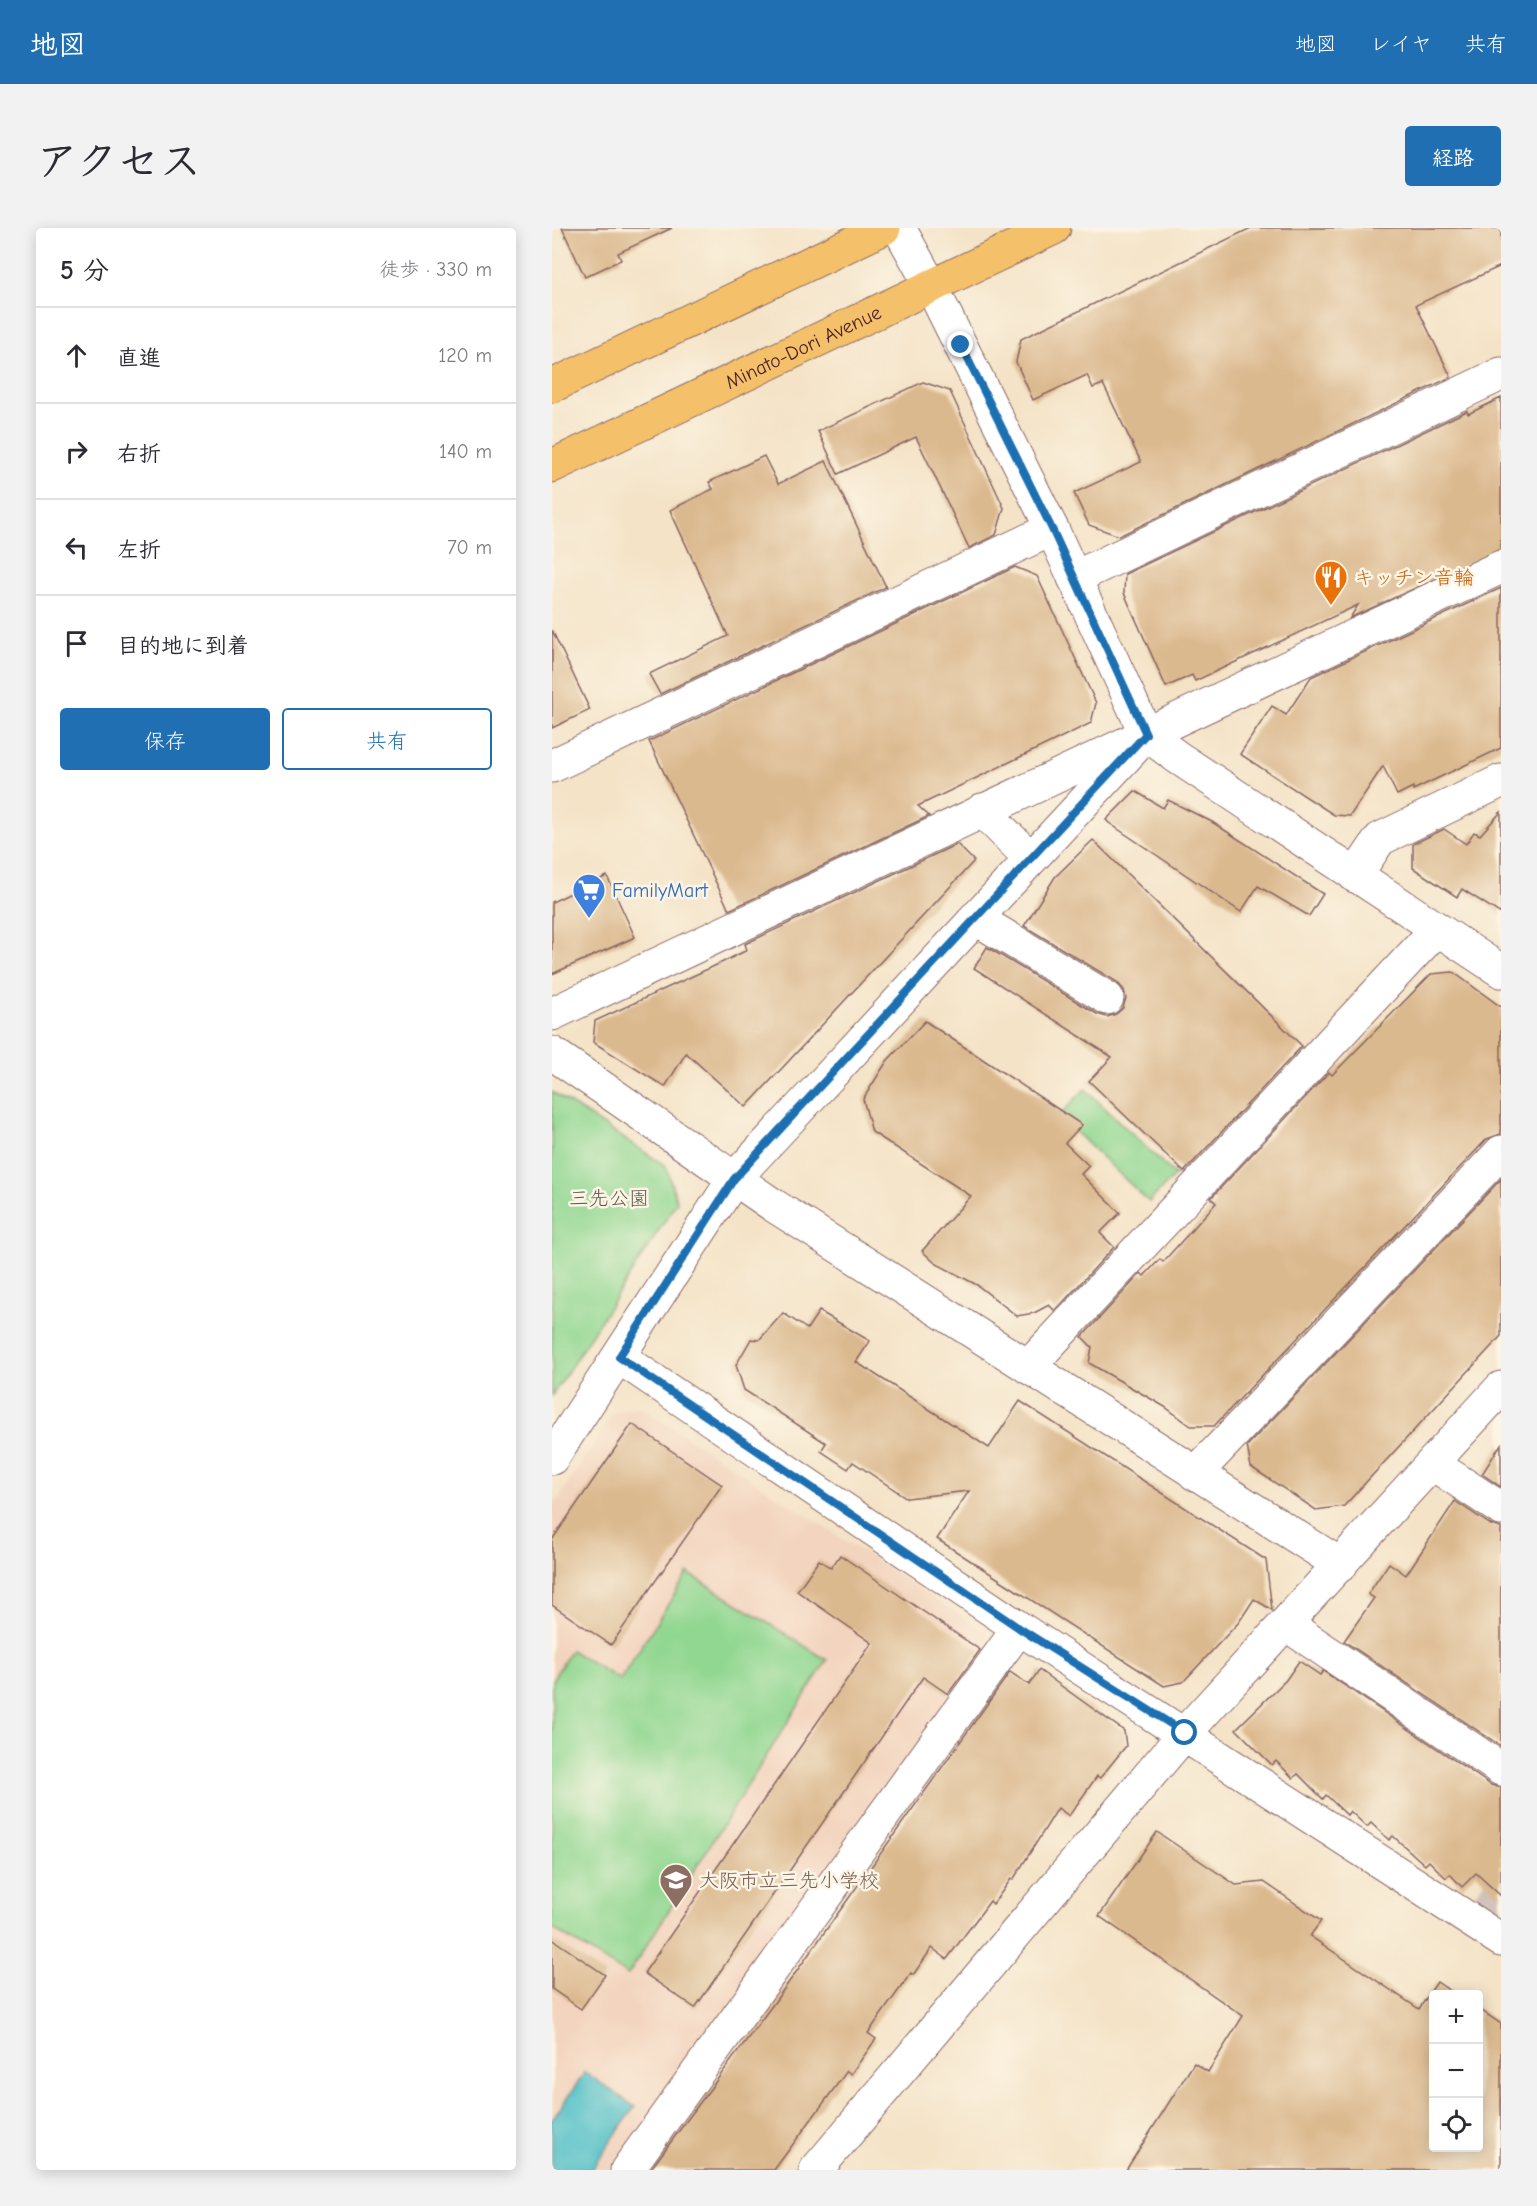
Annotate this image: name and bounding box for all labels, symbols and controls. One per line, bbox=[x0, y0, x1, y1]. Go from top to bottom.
text: 地図 bbox=[30, 29, 86, 61]
text: 地図 bbox=[1295, 32, 1337, 56]
text: レイヤ bbox=[1370, 32, 1432, 56]
text: 共有 bbox=[1465, 32, 1507, 56]
button: 経路 bbox=[1405, 126, 1501, 186]
text: アクセス bbox=[36, 137, 201, 186]
text: 5 分 bbox=[60, 256, 109, 286]
text: 徒歩 · 330 m bbox=[379, 258, 492, 281]
street label: Minato-Dori Avenue bbox=[722, 300, 885, 394]
route end bbox=[947, 331, 973, 357]
icon: ahead bbox=[60, 339, 93, 372]
text: 120 m bbox=[438, 344, 492, 367]
text: 直進 bbox=[117, 345, 161, 371]
icon: right bbox=[60, 435, 93, 468]
text: 140 m bbox=[439, 440, 492, 463]
text: 右折 bbox=[117, 441, 161, 467]
icon: left bbox=[60, 531, 93, 564]
text: 70 m bbox=[447, 536, 492, 559]
text: 左折 bbox=[117, 537, 161, 563]
restaurant icon: キッチン音輪 bbox=[1313, 559, 1349, 606]
place label: キッチン音輪 bbox=[1354, 566, 1474, 589]
icon: arrive bbox=[60, 627, 93, 660]
text: 目的地に到着 bbox=[117, 633, 249, 659]
button: 保存 bbox=[60, 708, 270, 770]
button: 共有 bbox=[282, 708, 492, 770]
supermarket icon: FamilyMart bbox=[571, 872, 607, 919]
place label: FamilyMart bbox=[612, 879, 709, 902]
park label: 三先公園 bbox=[569, 1187, 649, 1210]
route start bbox=[1171, 1719, 1197, 1745]
school or university icon: 大阪市立三先小学校 bbox=[658, 1862, 694, 1909]
place label: 大阪市立三先小学校 bbox=[699, 1869, 879, 1892]
map controls bbox=[1429, 1990, 1483, 2152]
button: + bbox=[1429, 1990, 1483, 2044]
button: − bbox=[1429, 2044, 1483, 2098]
button: locate bbox=[1429, 2098, 1483, 2152]

